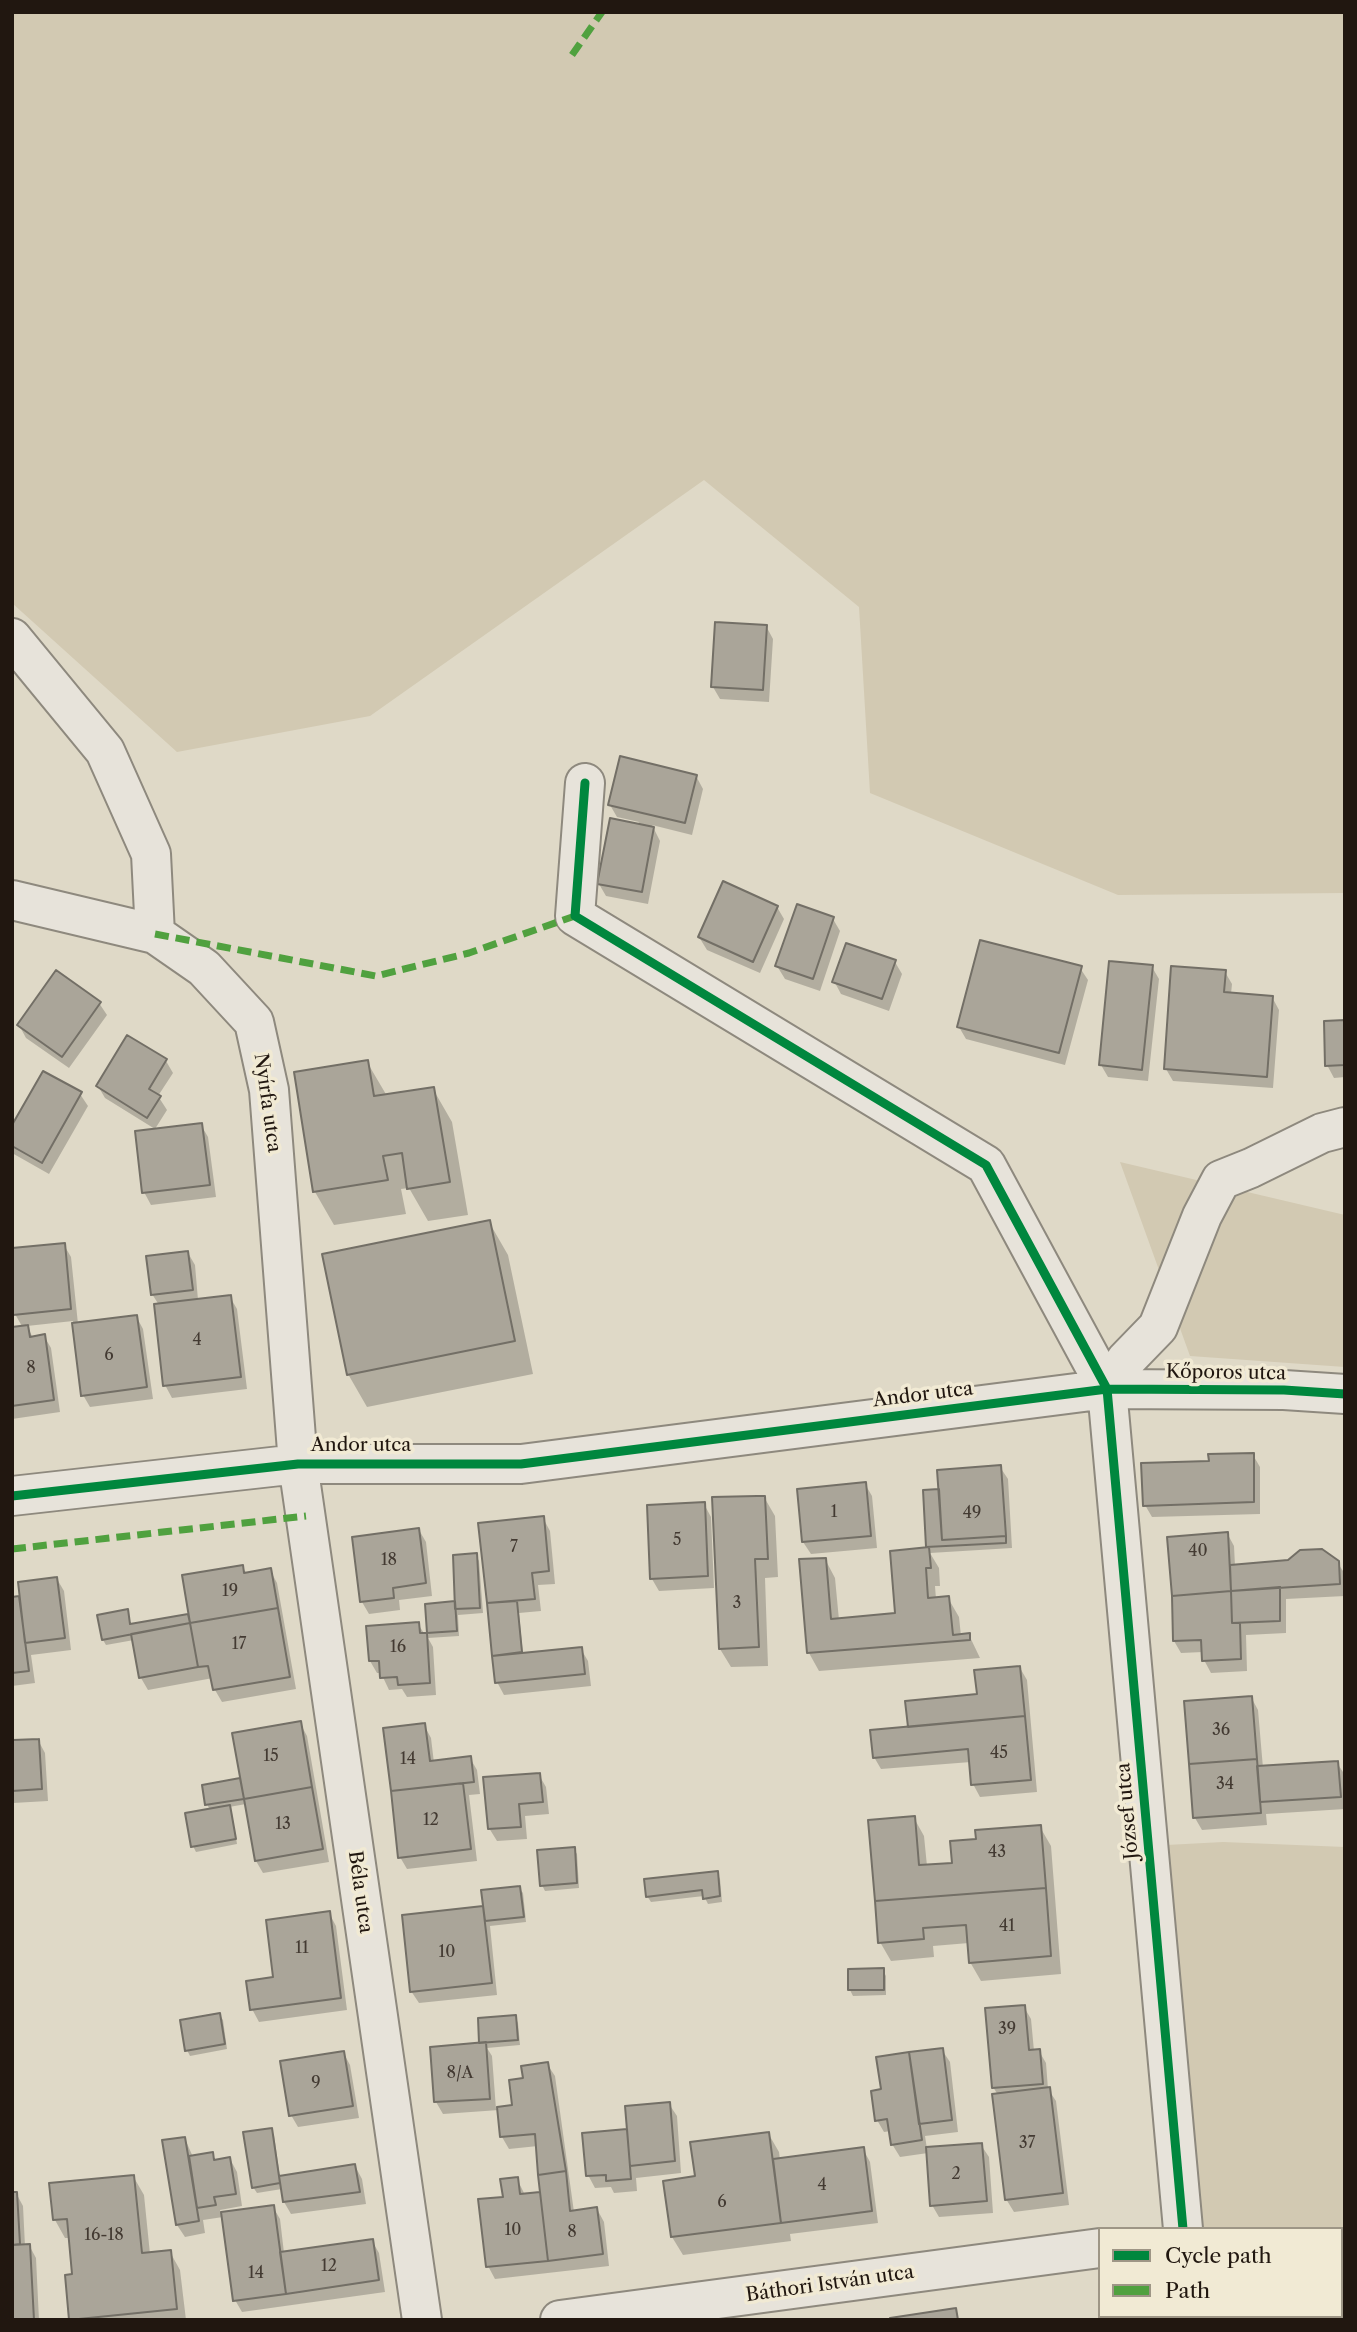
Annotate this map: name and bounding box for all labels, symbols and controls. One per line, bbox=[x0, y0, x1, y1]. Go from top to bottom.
street label: Nyírfa utca bbox=[249, 1052, 285, 1154]
house number: 4 bbox=[192, 1330, 202, 1350]
house number: 6 bbox=[104, 1345, 114, 1365]
house number: 8 bbox=[26, 1358, 36, 1378]
street label: Kőporos utca bbox=[1166, 1361, 1286, 1385]
street label: Andor utca bbox=[872, 1378, 974, 1412]
street label: Andor utca bbox=[311, 1435, 411, 1457]
house number: 1 bbox=[831, 1502, 837, 1522]
house number: 49 bbox=[963, 1503, 981, 1523]
house number: 5 bbox=[673, 1530, 681, 1550]
house number: 7 bbox=[510, 1537, 518, 1557]
house number: 40 bbox=[1188, 1541, 1208, 1561]
house number: 18 bbox=[381, 1550, 397, 1570]
house number: 19 bbox=[222, 1581, 238, 1601]
house number: 3 bbox=[733, 1593, 741, 1613]
house number: 17 bbox=[232, 1634, 246, 1654]
house number: 16 bbox=[390, 1637, 406, 1657]
house number: 36 bbox=[1212, 1720, 1230, 1740]
house number: 45 bbox=[990, 1743, 1008, 1763]
house number: 15 bbox=[263, 1746, 279, 1766]
house number: 14 bbox=[400, 1749, 416, 1769]
street label: József utca bbox=[1112, 1762, 1144, 1860]
house number: 34 bbox=[1216, 1774, 1234, 1794]
house number: 12 bbox=[423, 1810, 439, 1830]
house number: 13 bbox=[275, 1814, 291, 1834]
house number: 43 bbox=[988, 1842, 1006, 1862]
street label: Béla utca bbox=[343, 1849, 377, 1935]
house number: 41 bbox=[999, 1916, 1015, 1936]
house number: 11 bbox=[295, 1938, 309, 1958]
house number: 10 bbox=[439, 1942, 455, 1962]
house number: 39 bbox=[998, 2019, 1016, 2039]
house number: 8/A bbox=[447, 2063, 473, 2083]
house number: 9 bbox=[311, 2073, 321, 2093]
house number: 37 bbox=[1019, 2133, 1035, 2153]
house number: 2 bbox=[951, 2164, 961, 2184]
house number: 4 bbox=[817, 2175, 827, 2195]
house number: 6 bbox=[717, 2192, 727, 2212]
house number: 10 bbox=[505, 2220, 521, 2240]
house number: 8 bbox=[567, 2222, 577, 2242]
house number: 16-18 bbox=[84, 2225, 124, 2245]
legend bbox=[1098, 2227, 1343, 2318]
text: Cycle path bbox=[1165, 2243, 1272, 2268]
house number: 12 bbox=[321, 2256, 337, 2276]
street label: Báthori István utca bbox=[745, 2261, 915, 2307]
house number: 14 bbox=[248, 2263, 264, 2283]
text: Path bbox=[1165, 2278, 1210, 2303]

